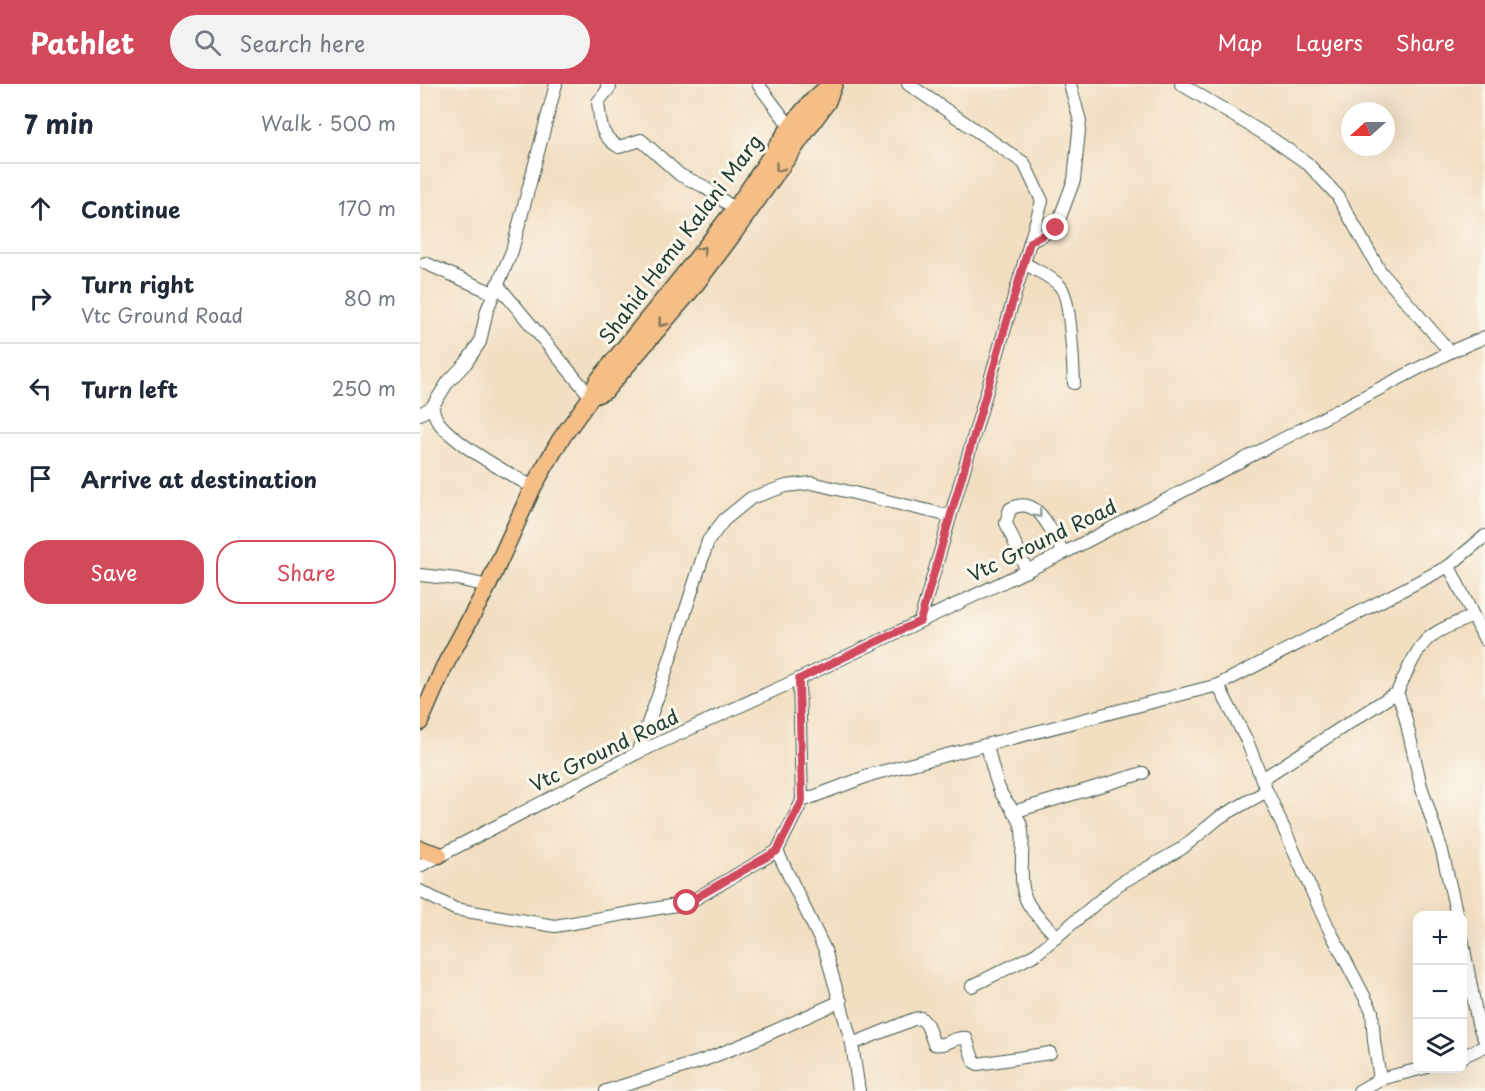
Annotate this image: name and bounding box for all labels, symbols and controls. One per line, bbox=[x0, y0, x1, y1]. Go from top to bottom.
search box bbox=[170, 15, 590, 69]
text: Pathlet bbox=[30, 21, 134, 64]
icon: search bbox=[191, 26, 224, 59]
text: Search here bbox=[239, 26, 365, 59]
text: Map bbox=[1218, 26, 1262, 58]
text: Layers bbox=[1295, 26, 1363, 58]
text: Share bbox=[1396, 26, 1455, 58]
north arrow bbox=[1341, 102, 1395, 156]
text: 7 min bbox=[24, 104, 94, 143]
text: Walk · 500 m bbox=[261, 108, 396, 138]
street label: Shahid Hemu Kalani Marg bbox=[591, 128, 769, 350]
one-way arrow bbox=[775, 161, 786, 172]
icon: ahead bbox=[24, 192, 57, 225]
text: Continue bbox=[81, 192, 180, 225]
text: 170 m bbox=[338, 193, 396, 223]
route end bbox=[1042, 214, 1068, 240]
one-way arrow bbox=[695, 246, 706, 257]
text: Turn right bbox=[81, 267, 194, 300]
icon: right bbox=[24, 282, 57, 315]
text: 80 m bbox=[344, 283, 396, 313]
text: Vtc Ground Road bbox=[81, 300, 243, 330]
one-way arrow bbox=[659, 316, 670, 327]
icon: left bbox=[24, 372, 57, 405]
text: Turn left bbox=[81, 372, 178, 405]
text: 250 m bbox=[332, 373, 396, 403]
icon: arrive bbox=[24, 462, 57, 495]
text: Arrive at destination bbox=[81, 462, 317, 495]
street label: Vtc Ground Road bbox=[963, 491, 1121, 589]
one-way arrow bbox=[1031, 507, 1042, 517]
button: Save bbox=[24, 540, 204, 604]
button: Share bbox=[216, 540, 396, 604]
street label: Vtc Ground Road bbox=[525, 701, 683, 799]
route start bbox=[673, 889, 699, 915]
map controls bbox=[1413, 911, 1467, 1073]
button: + bbox=[1413, 911, 1467, 965]
button: − bbox=[1413, 965, 1467, 1019]
button: layers bbox=[1413, 1019, 1467, 1073]

